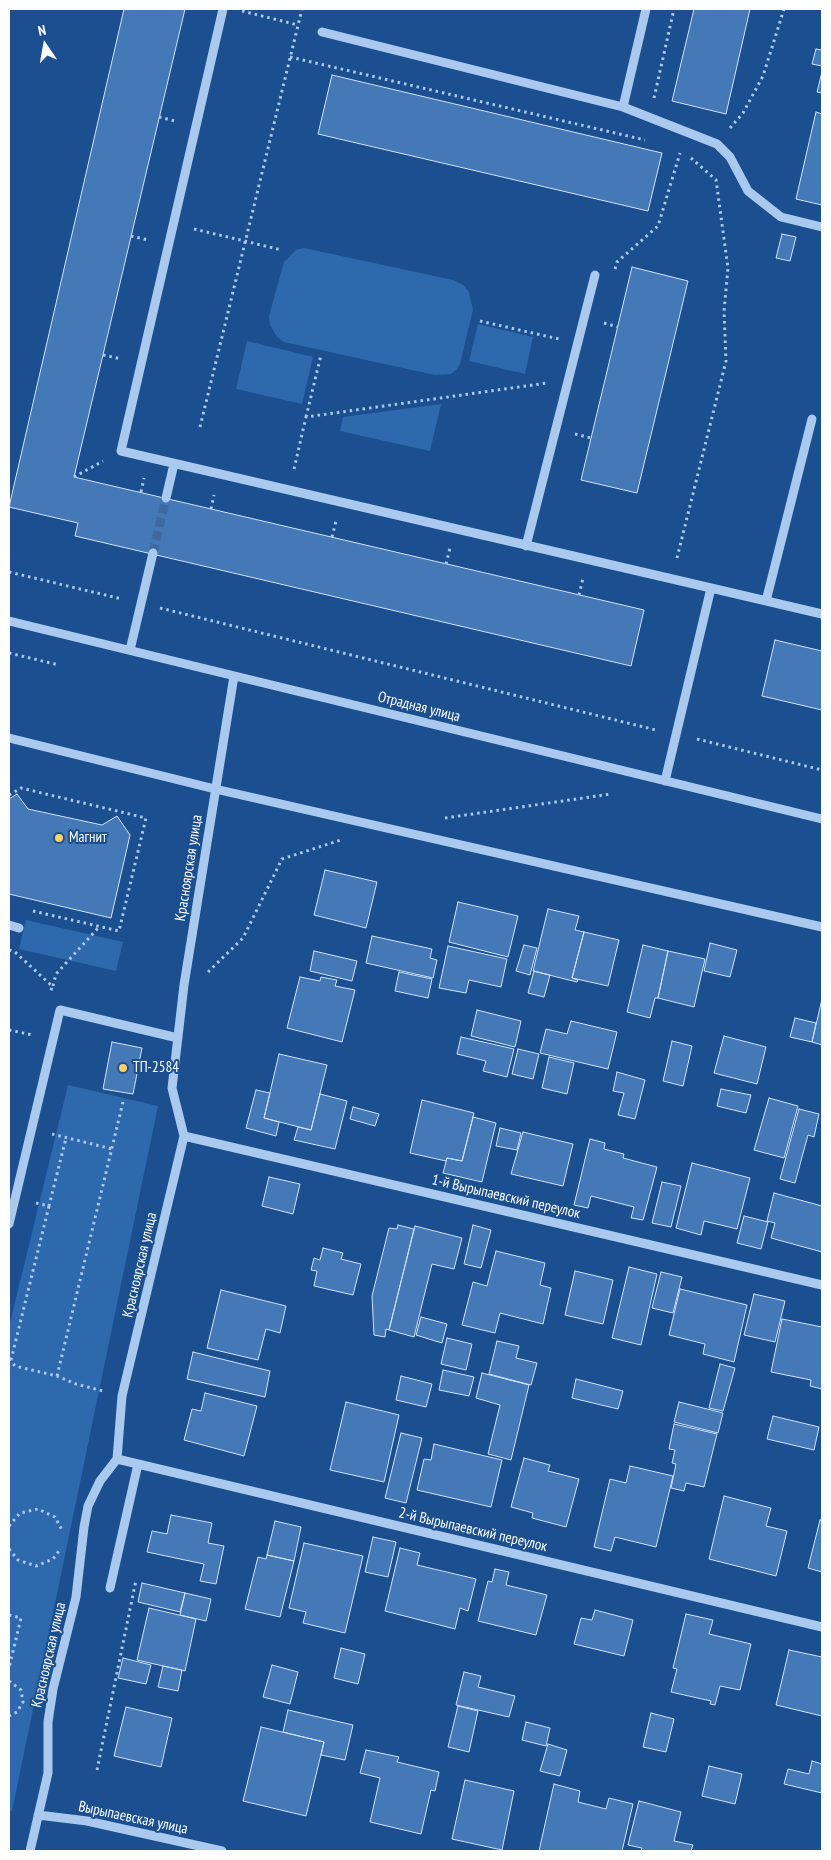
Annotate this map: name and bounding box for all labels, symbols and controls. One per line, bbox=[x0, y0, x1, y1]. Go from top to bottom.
north arrow bbox=[20, 20, 70, 70]
text: N bbox=[36, 21, 47, 40]
street label: Отрадная улица bbox=[376, 688, 462, 726]
street label: Красноярская улица bbox=[172, 814, 206, 922]
place label: Магнит bbox=[69, 829, 107, 847]
marker: Магнит bbox=[53, 832, 65, 844]
place label: ТП-2584 bbox=[133, 1059, 179, 1077]
marker: ТП-2584 bbox=[117, 1062, 129, 1074]
street label: 1-й Вырыпаевский переулок bbox=[430, 1171, 582, 1223]
street label: Красноярская улица bbox=[119, 1211, 161, 1319]
street label: 2-й Вырыпаевский переулок bbox=[397, 1504, 549, 1556]
street label: Красноярская улица bbox=[28, 1601, 70, 1709]
street label: Вырыпаевская улица bbox=[77, 1798, 189, 1838]

